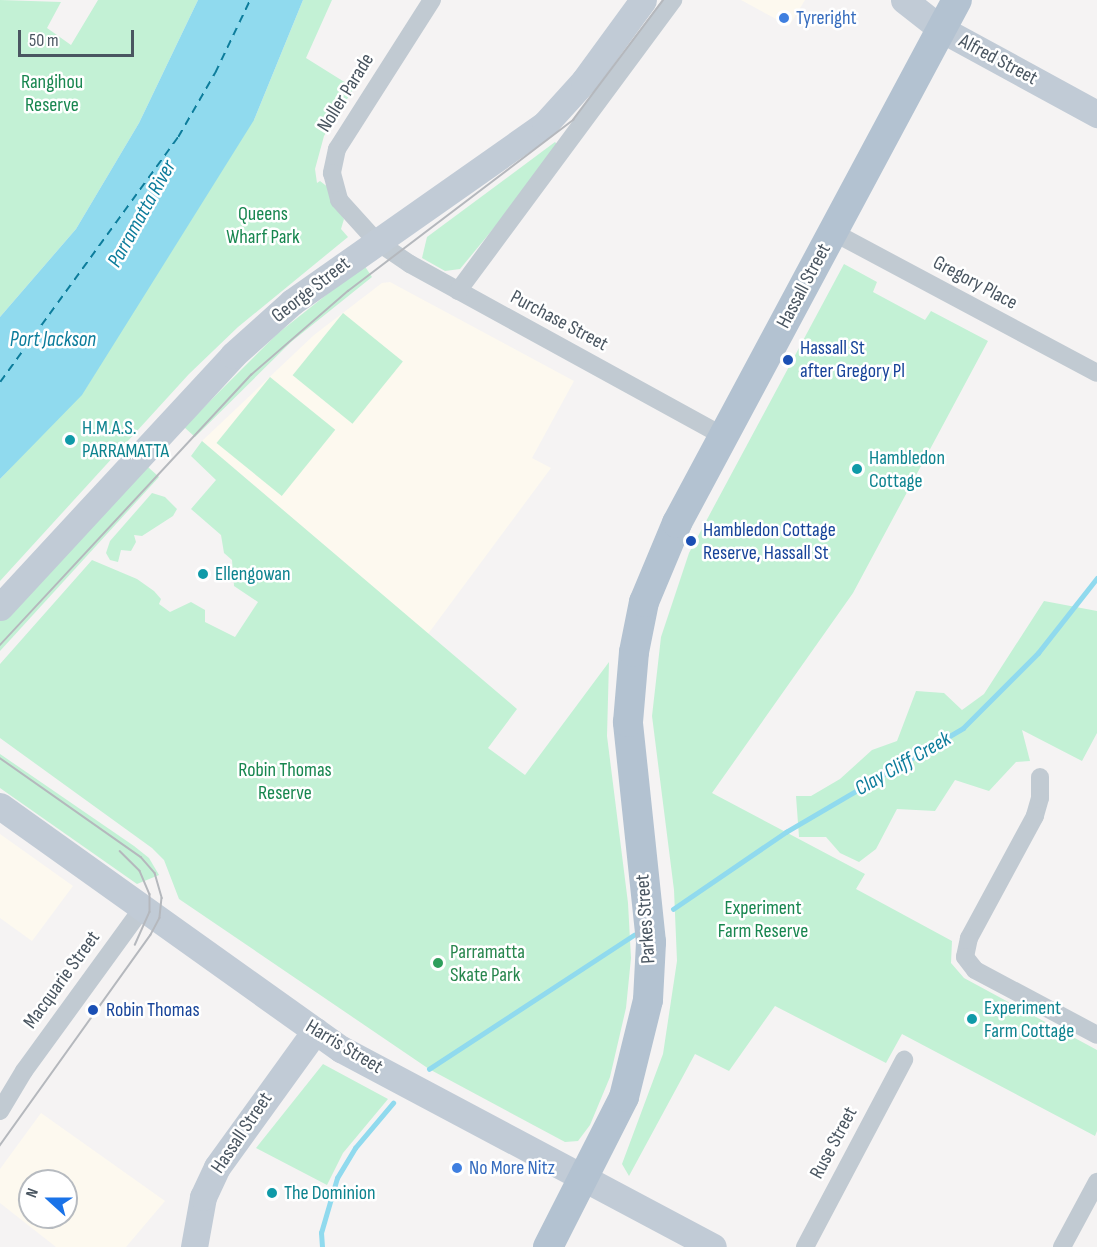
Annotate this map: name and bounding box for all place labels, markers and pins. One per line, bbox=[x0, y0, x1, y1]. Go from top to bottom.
place label: Tyreright bbox=[796, 6, 857, 30]
marker: Tyreright bbox=[777, 11, 791, 25]
place label: Hassall St after Gregory Pl bbox=[800, 336, 905, 383]
marker: Hassall St after Gregory Pl bbox=[781, 353, 795, 367]
place label: H.M.A.S. PARRAMATTA bbox=[82, 416, 169, 463]
marker: H.M.A.S. PARRAMATTA bbox=[63, 433, 77, 447]
place label: Hambledon Cottage bbox=[869, 446, 945, 493]
marker: Hambledon Cottage bbox=[850, 462, 864, 476]
place label: Hambledon Cottage Reserve, Hassall St bbox=[703, 518, 836, 565]
marker: Hambledon Cottage Reserve, Hassall St bbox=[684, 534, 698, 548]
place label: Ellengowan bbox=[215, 562, 291, 586]
marker: Ellengowan bbox=[196, 567, 210, 581]
place label: Parramatta Skate Park bbox=[450, 940, 525, 987]
marker: Parramatta Skate Park bbox=[431, 956, 445, 970]
place label: Experiment Farm Cottage bbox=[984, 996, 1074, 1043]
place label: Robin Thomas bbox=[106, 998, 200, 1022]
marker: Robin Thomas bbox=[84, 1001, 102, 1019]
marker: Experiment Farm Cottage bbox=[965, 1012, 979, 1026]
place label: No More Nitz bbox=[469, 1156, 555, 1180]
marker: No More Nitz bbox=[450, 1161, 464, 1175]
place label: The Dominion bbox=[284, 1181, 376, 1205]
marker: The Dominion bbox=[265, 1186, 279, 1200]

